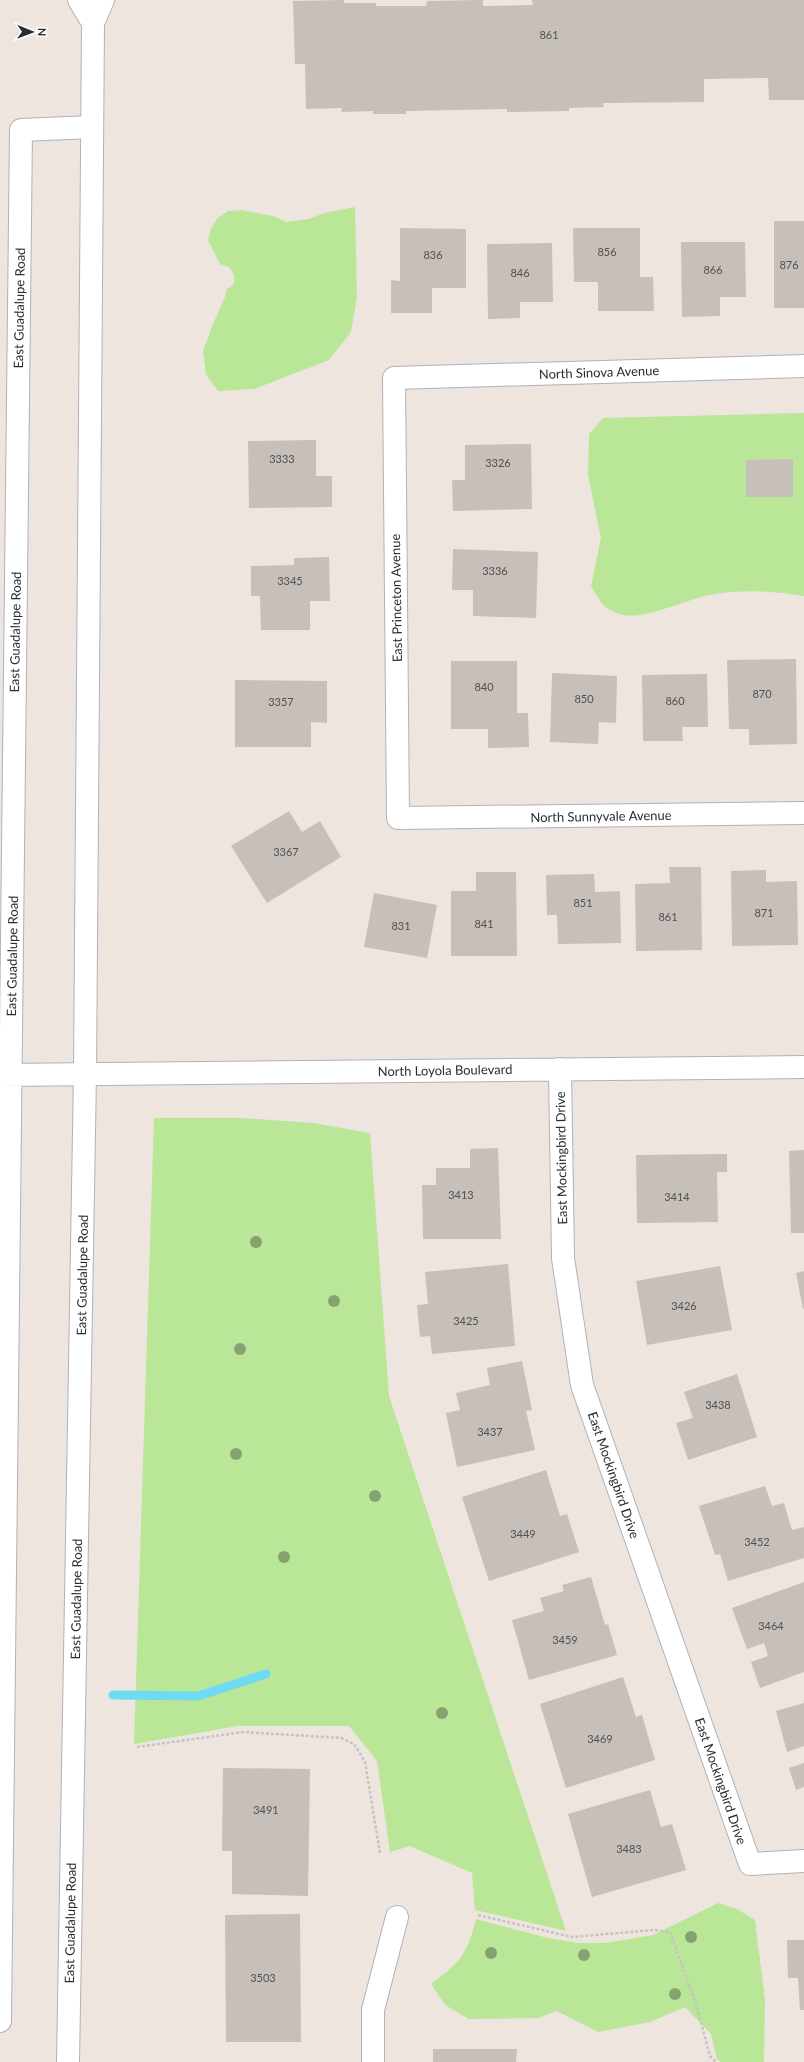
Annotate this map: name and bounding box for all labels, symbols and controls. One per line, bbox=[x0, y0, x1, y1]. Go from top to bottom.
north arrow bbox=[12, 12, 52, 52]
text: N bbox=[36, 28, 49, 37]
house number: 861 bbox=[539, 28, 559, 41]
house number: 856 bbox=[597, 245, 617, 258]
street label: East Guadalupe Road bbox=[10, 247, 28, 369]
house number: 836 bbox=[423, 248, 443, 261]
house number: 876 bbox=[779, 258, 799, 271]
house number: 866 bbox=[703, 263, 723, 276]
house number: 846 bbox=[510, 266, 530, 279]
street label: North Sinova Avenue bbox=[538, 362, 660, 382]
house number: 3333 bbox=[269, 452, 295, 465]
house number: 3326 bbox=[485, 456, 511, 469]
street label: East Princeton Avenue bbox=[387, 534, 405, 662]
house number: 3336 bbox=[482, 564, 508, 577]
street label: East Guadalupe Road bbox=[6, 571, 24, 693]
house number: 3345 bbox=[277, 574, 303, 587]
house number: 840 bbox=[474, 680, 494, 693]
house number: 870 bbox=[752, 687, 772, 700]
house number: 850 bbox=[574, 692, 594, 705]
house number: 860 bbox=[665, 694, 685, 707]
house number: 3357 bbox=[268, 695, 294, 708]
street label: North Sunnyvale Avenue bbox=[530, 807, 672, 825]
house number: 3367 bbox=[273, 845, 299, 858]
street label: East Guadalupe Road bbox=[3, 895, 21, 1017]
house number: 851 bbox=[573, 896, 593, 909]
house number: 871 bbox=[754, 906, 774, 919]
house number: 861 bbox=[658, 910, 678, 923]
house number: 841 bbox=[474, 917, 494, 930]
house number: 831 bbox=[391, 919, 411, 932]
street label: North Loyola Boulevard bbox=[378, 1061, 512, 1079]
street label: East Mockingbird Drive bbox=[552, 1091, 570, 1225]
house number: 3413 bbox=[448, 1188, 474, 1201]
house number: 3414 bbox=[664, 1190, 690, 1203]
street label: East Guadalupe Road bbox=[73, 1214, 91, 1336]
house number: 3426 bbox=[671, 1299, 697, 1312]
house number: 3425 bbox=[453, 1314, 479, 1327]
house number: 3438 bbox=[705, 1398, 731, 1411]
street label: East Mockingbird Drive bbox=[585, 1409, 643, 1541]
house number: 3437 bbox=[477, 1425, 503, 1438]
house number: 3449 bbox=[510, 1527, 536, 1540]
house number: 3452 bbox=[744, 1535, 770, 1548]
street label: East Guadalupe Road bbox=[67, 1538, 85, 1660]
house number: 3464 bbox=[758, 1619, 784, 1632]
house number: 3459 bbox=[552, 1633, 578, 1646]
street label: East Mockingbird Drive bbox=[692, 1715, 750, 1847]
house number: 3469 bbox=[587, 1732, 613, 1745]
house number: 3491 bbox=[253, 1803, 279, 1816]
house number: 3483 bbox=[616, 1842, 642, 1855]
street label: East Guadalupe Road bbox=[61, 1862, 79, 1984]
house number: 3503 bbox=[250, 1971, 276, 1984]

